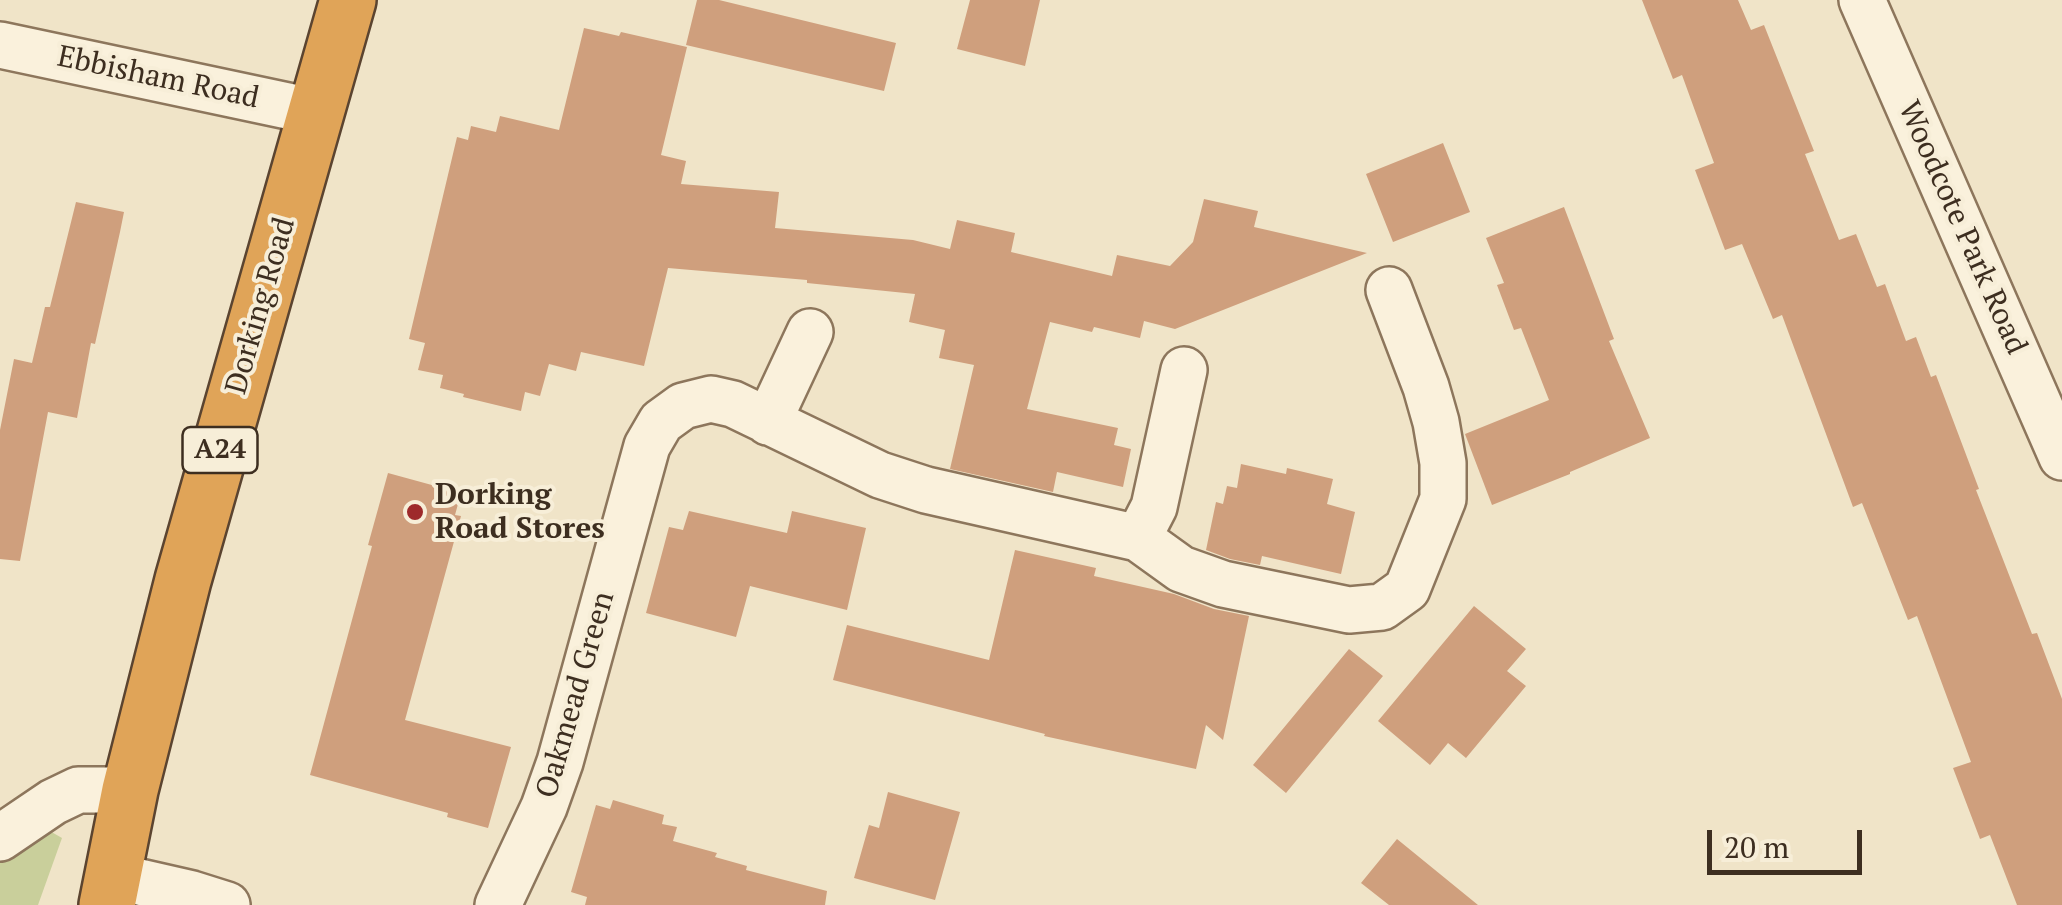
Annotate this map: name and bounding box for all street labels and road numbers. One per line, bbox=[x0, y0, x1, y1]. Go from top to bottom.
street label: Ebbisham Road bbox=[54, 39, 262, 117]
street label: Woodcote Park Road bbox=[1890, 96, 2034, 360]
street label: Dorking Road bbox=[219, 214, 303, 398]
road number: A24 bbox=[182, 427, 258, 473]
street label: Oakmead Green bbox=[529, 588, 623, 802]

